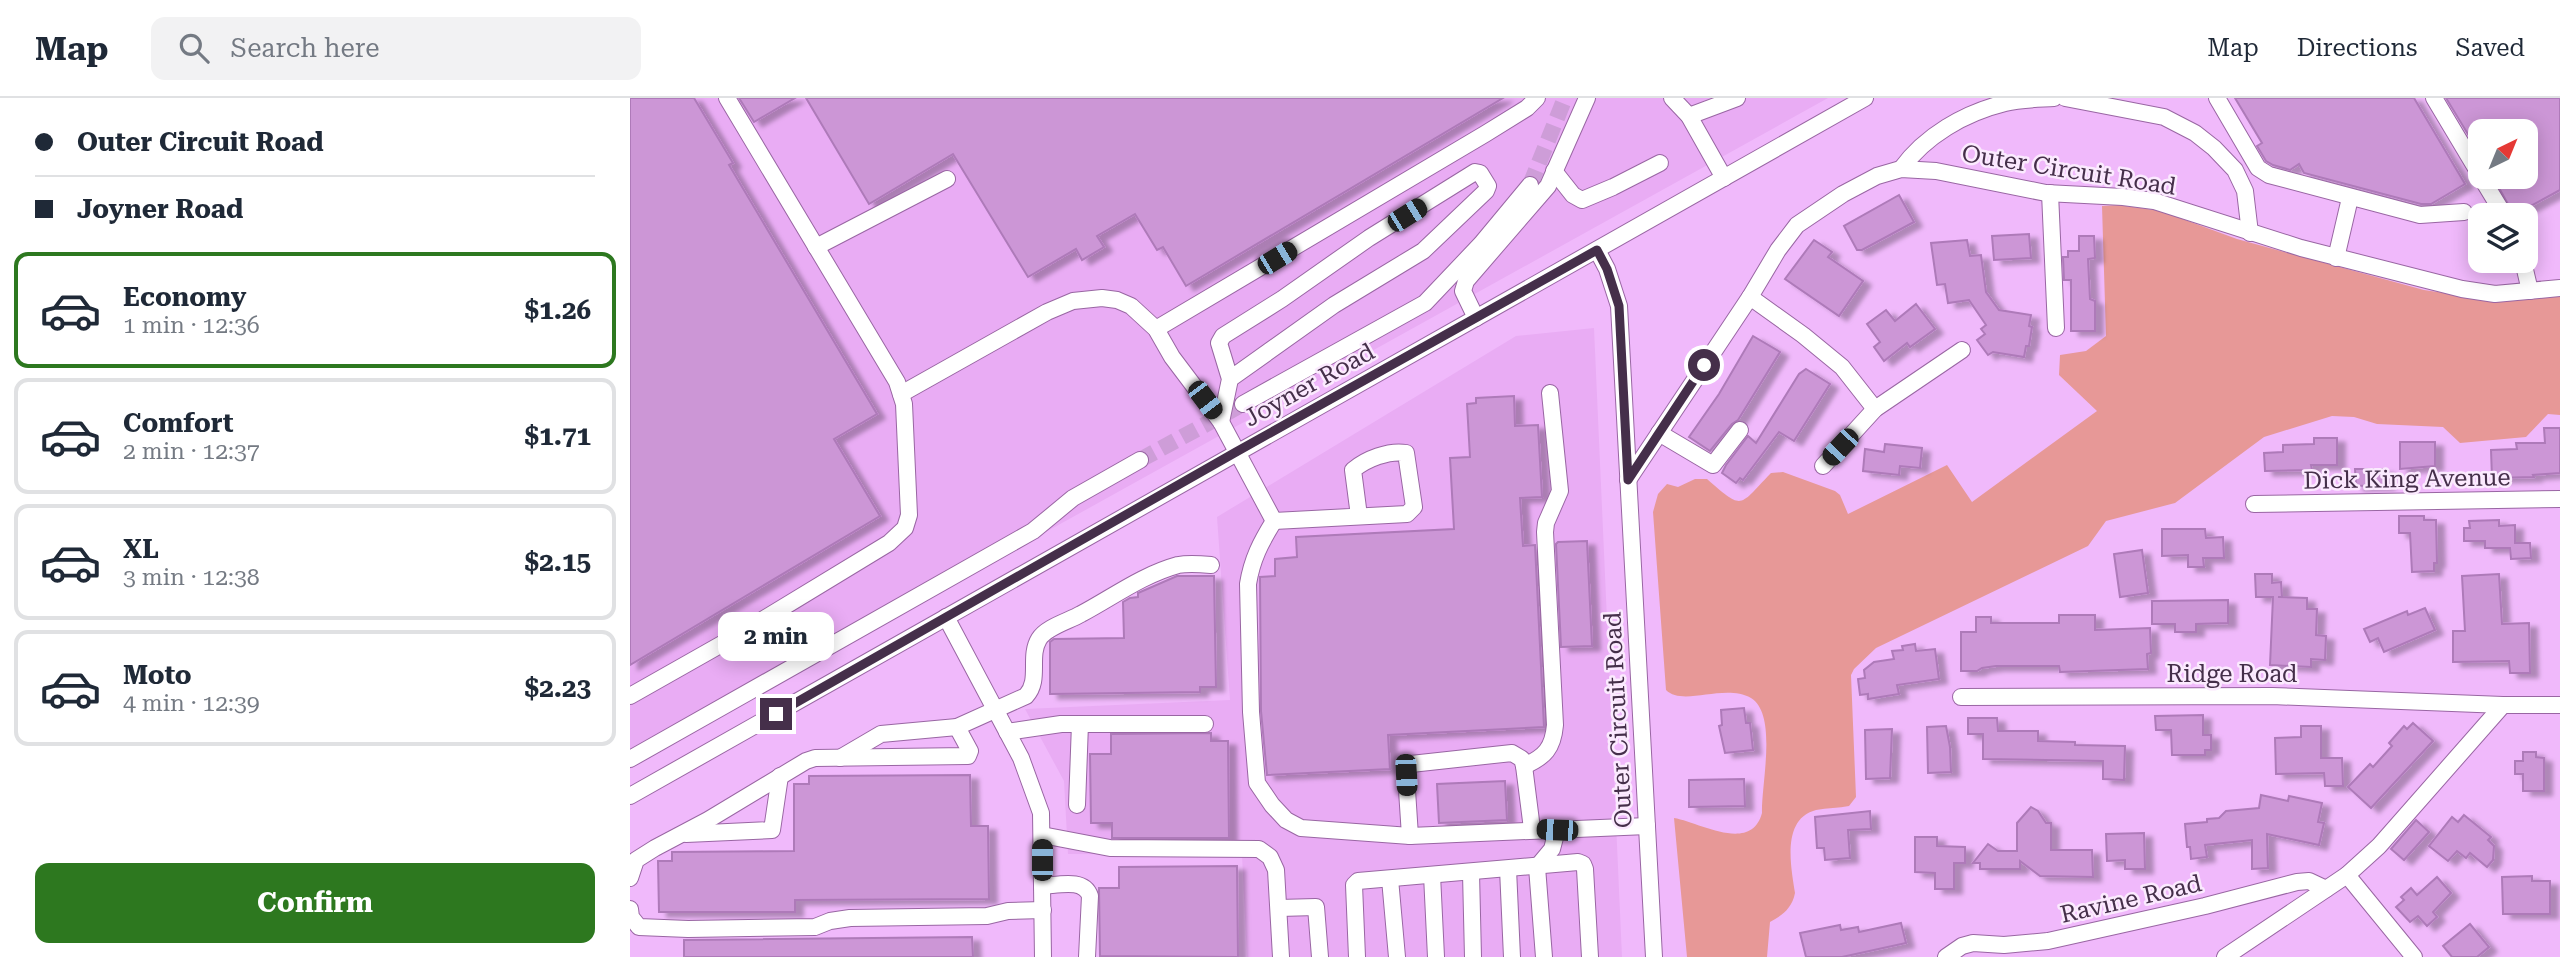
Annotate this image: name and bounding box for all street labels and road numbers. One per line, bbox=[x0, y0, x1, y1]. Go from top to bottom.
street label: Outer Circuit Road bbox=[1960, 139, 2178, 201]
street label: Joyner Road bbox=[1239, 338, 1379, 432]
street label: Dick King Avenue bbox=[2303, 463, 2511, 495]
street label: Outer Circuit Road bbox=[1598, 611, 1638, 829]
street label: Ridge Road bbox=[2167, 660, 2297, 688]
street label: Ravine Road bbox=[2058, 869, 2204, 929]

